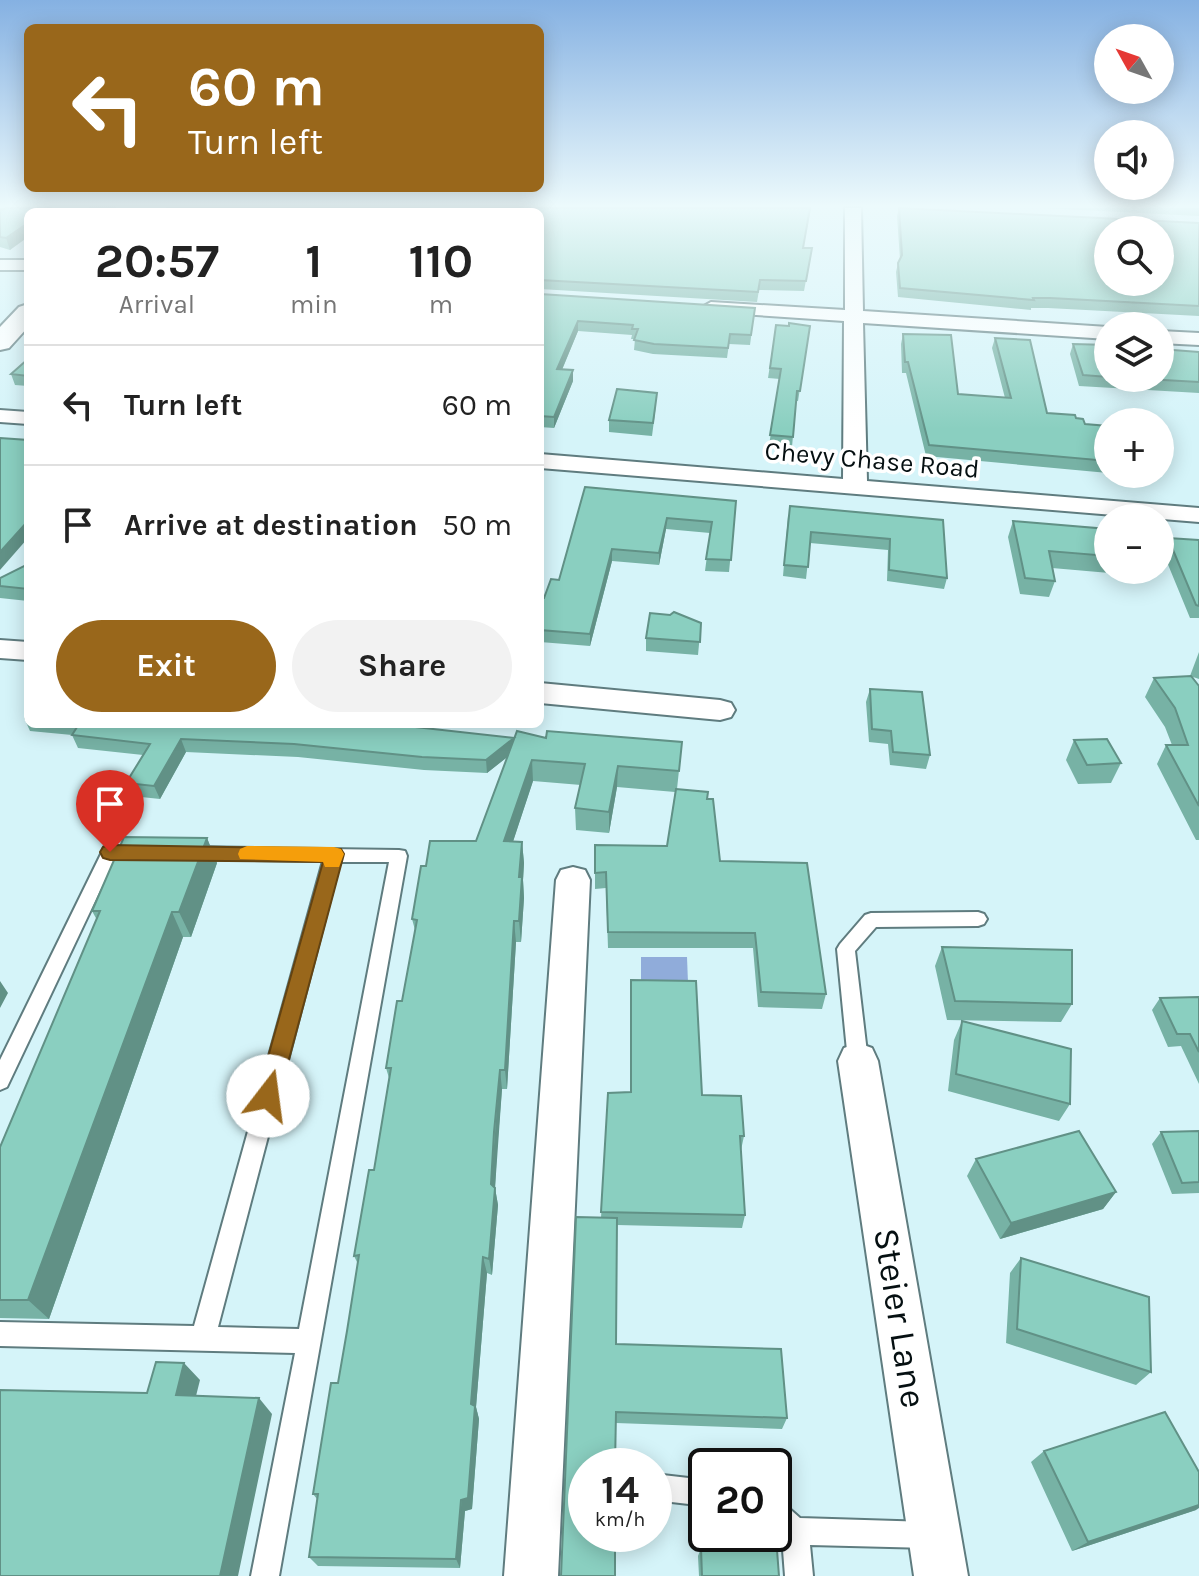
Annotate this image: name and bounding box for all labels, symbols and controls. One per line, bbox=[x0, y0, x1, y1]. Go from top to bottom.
north arrow bbox=[1094, 24, 1174, 104]
map controls bbox=[1094, 24, 1174, 584]
text: 60 m bbox=[188, 54, 325, 119]
icon: left bbox=[56, 56, 160, 160]
button: sound bbox=[1094, 120, 1174, 200]
text: Turn left bbox=[188, 121, 323, 163]
button: search bbox=[1094, 216, 1174, 296]
text: 20:57 bbox=[95, 233, 219, 289]
text: 1 bbox=[305, 233, 322, 289]
text: 110 bbox=[409, 233, 473, 289]
text: Arrival bbox=[119, 289, 195, 320]
text: min bbox=[290, 289, 338, 320]
text: m bbox=[429, 289, 453, 320]
button: layers bbox=[1094, 312, 1174, 392]
icon: left bbox=[56, 383, 100, 427]
text: Turn left bbox=[124, 387, 242, 423]
text: 60 m bbox=[442, 387, 512, 423]
button: + bbox=[1094, 408, 1174, 488]
street label: Chevy Chase Road bbox=[763, 435, 981, 485]
icon: arrive bbox=[56, 503, 100, 547]
button: − bbox=[1094, 504, 1174, 584]
text: Arrive at destination bbox=[124, 507, 418, 543]
text: 50 m bbox=[442, 507, 512, 543]
button: Exit bbox=[56, 620, 276, 712]
button: Share bbox=[292, 620, 512, 712]
pin bbox=[76, 770, 144, 852]
icon: arrive bbox=[88, 782, 132, 826]
position arrow bbox=[226, 1054, 310, 1138]
street label: Steier Lane bbox=[865, 1225, 935, 1411]
speed limit sign: 20 bbox=[688, 1448, 792, 1552]
text: 14 bbox=[601, 1466, 639, 1513]
text: km/h bbox=[595, 1508, 645, 1531]

